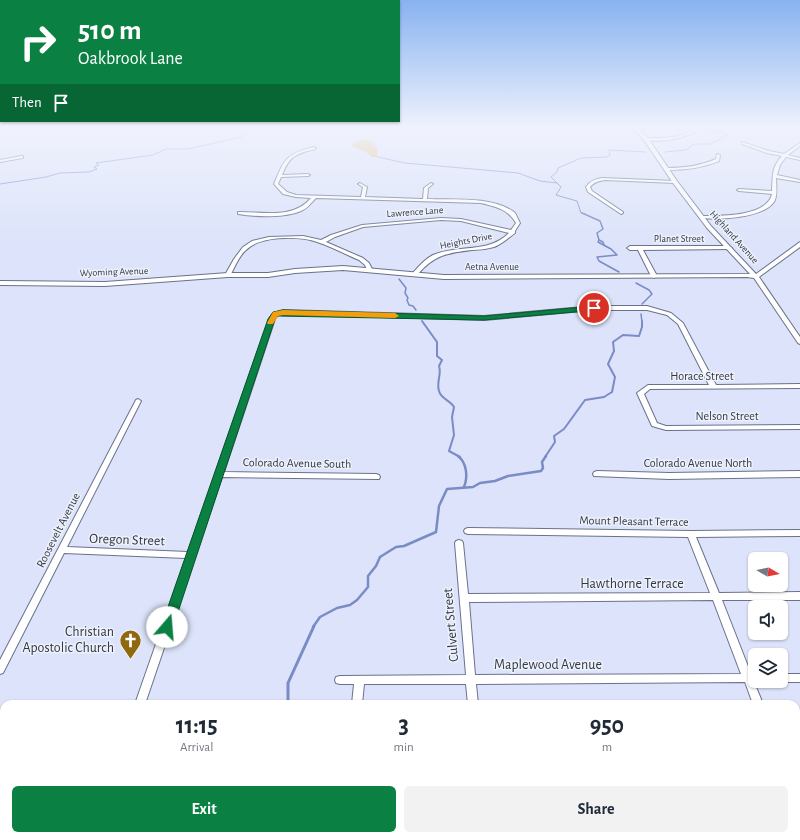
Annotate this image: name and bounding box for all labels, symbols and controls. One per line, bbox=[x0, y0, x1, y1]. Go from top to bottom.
icon: right bbox=[12, 16, 64, 68]
text: 510 m bbox=[78, 17, 142, 45]
text: Oakbrook Lane bbox=[78, 50, 183, 68]
icon: arrive bbox=[50, 92, 72, 114]
text: Then bbox=[12, 95, 42, 110]
street label: Lawrence Lane bbox=[386, 205, 444, 219]
street label: Highland Avenue bbox=[708, 209, 761, 266]
street label: Heights Drive bbox=[439, 231, 493, 251]
street label: Planet Street bbox=[654, 234, 705, 244]
street label: Aetna Avenue bbox=[465, 262, 519, 272]
street label: Wyoming Avenue bbox=[79, 266, 149, 278]
pin bbox=[577, 291, 611, 325]
icon: arrive bbox=[583, 297, 605, 319]
street label: Horace Street bbox=[670, 370, 734, 382]
street label: Nelson Street bbox=[695, 410, 759, 422]
street label: Colorado Avenue South bbox=[243, 456, 351, 470]
street label: Colorado Avenue North bbox=[644, 457, 752, 469]
street label: Roosevelt Avenue bbox=[34, 491, 82, 569]
street label: Mount Pleasant Terrace bbox=[579, 514, 689, 528]
street label: Oregon Street bbox=[89, 532, 166, 548]
north arrow bbox=[748, 552, 788, 592]
map controls bbox=[748, 552, 788, 688]
street label: Hawthorne Terrace bbox=[580, 577, 684, 591]
street label: Culvert Street bbox=[441, 587, 461, 663]
button: sound bbox=[748, 600, 788, 640]
position arrow bbox=[146, 606, 188, 648]
place label: Christian Apostolic Church bbox=[23, 625, 114, 655]
church icon: Christian Apostolic Church bbox=[117, 627, 143, 660]
button: layers bbox=[748, 648, 788, 688]
street label: Maplewood Avenue bbox=[494, 658, 602, 672]
text: 11:15 bbox=[176, 714, 218, 738]
text: 3 bbox=[398, 714, 409, 738]
text: 950 bbox=[590, 714, 624, 738]
text: Arrival bbox=[180, 741, 213, 754]
text: min bbox=[394, 741, 414, 754]
text: m bbox=[602, 741, 612, 754]
button: Exit bbox=[12, 786, 396, 832]
button: Share bbox=[404, 786, 788, 832]

